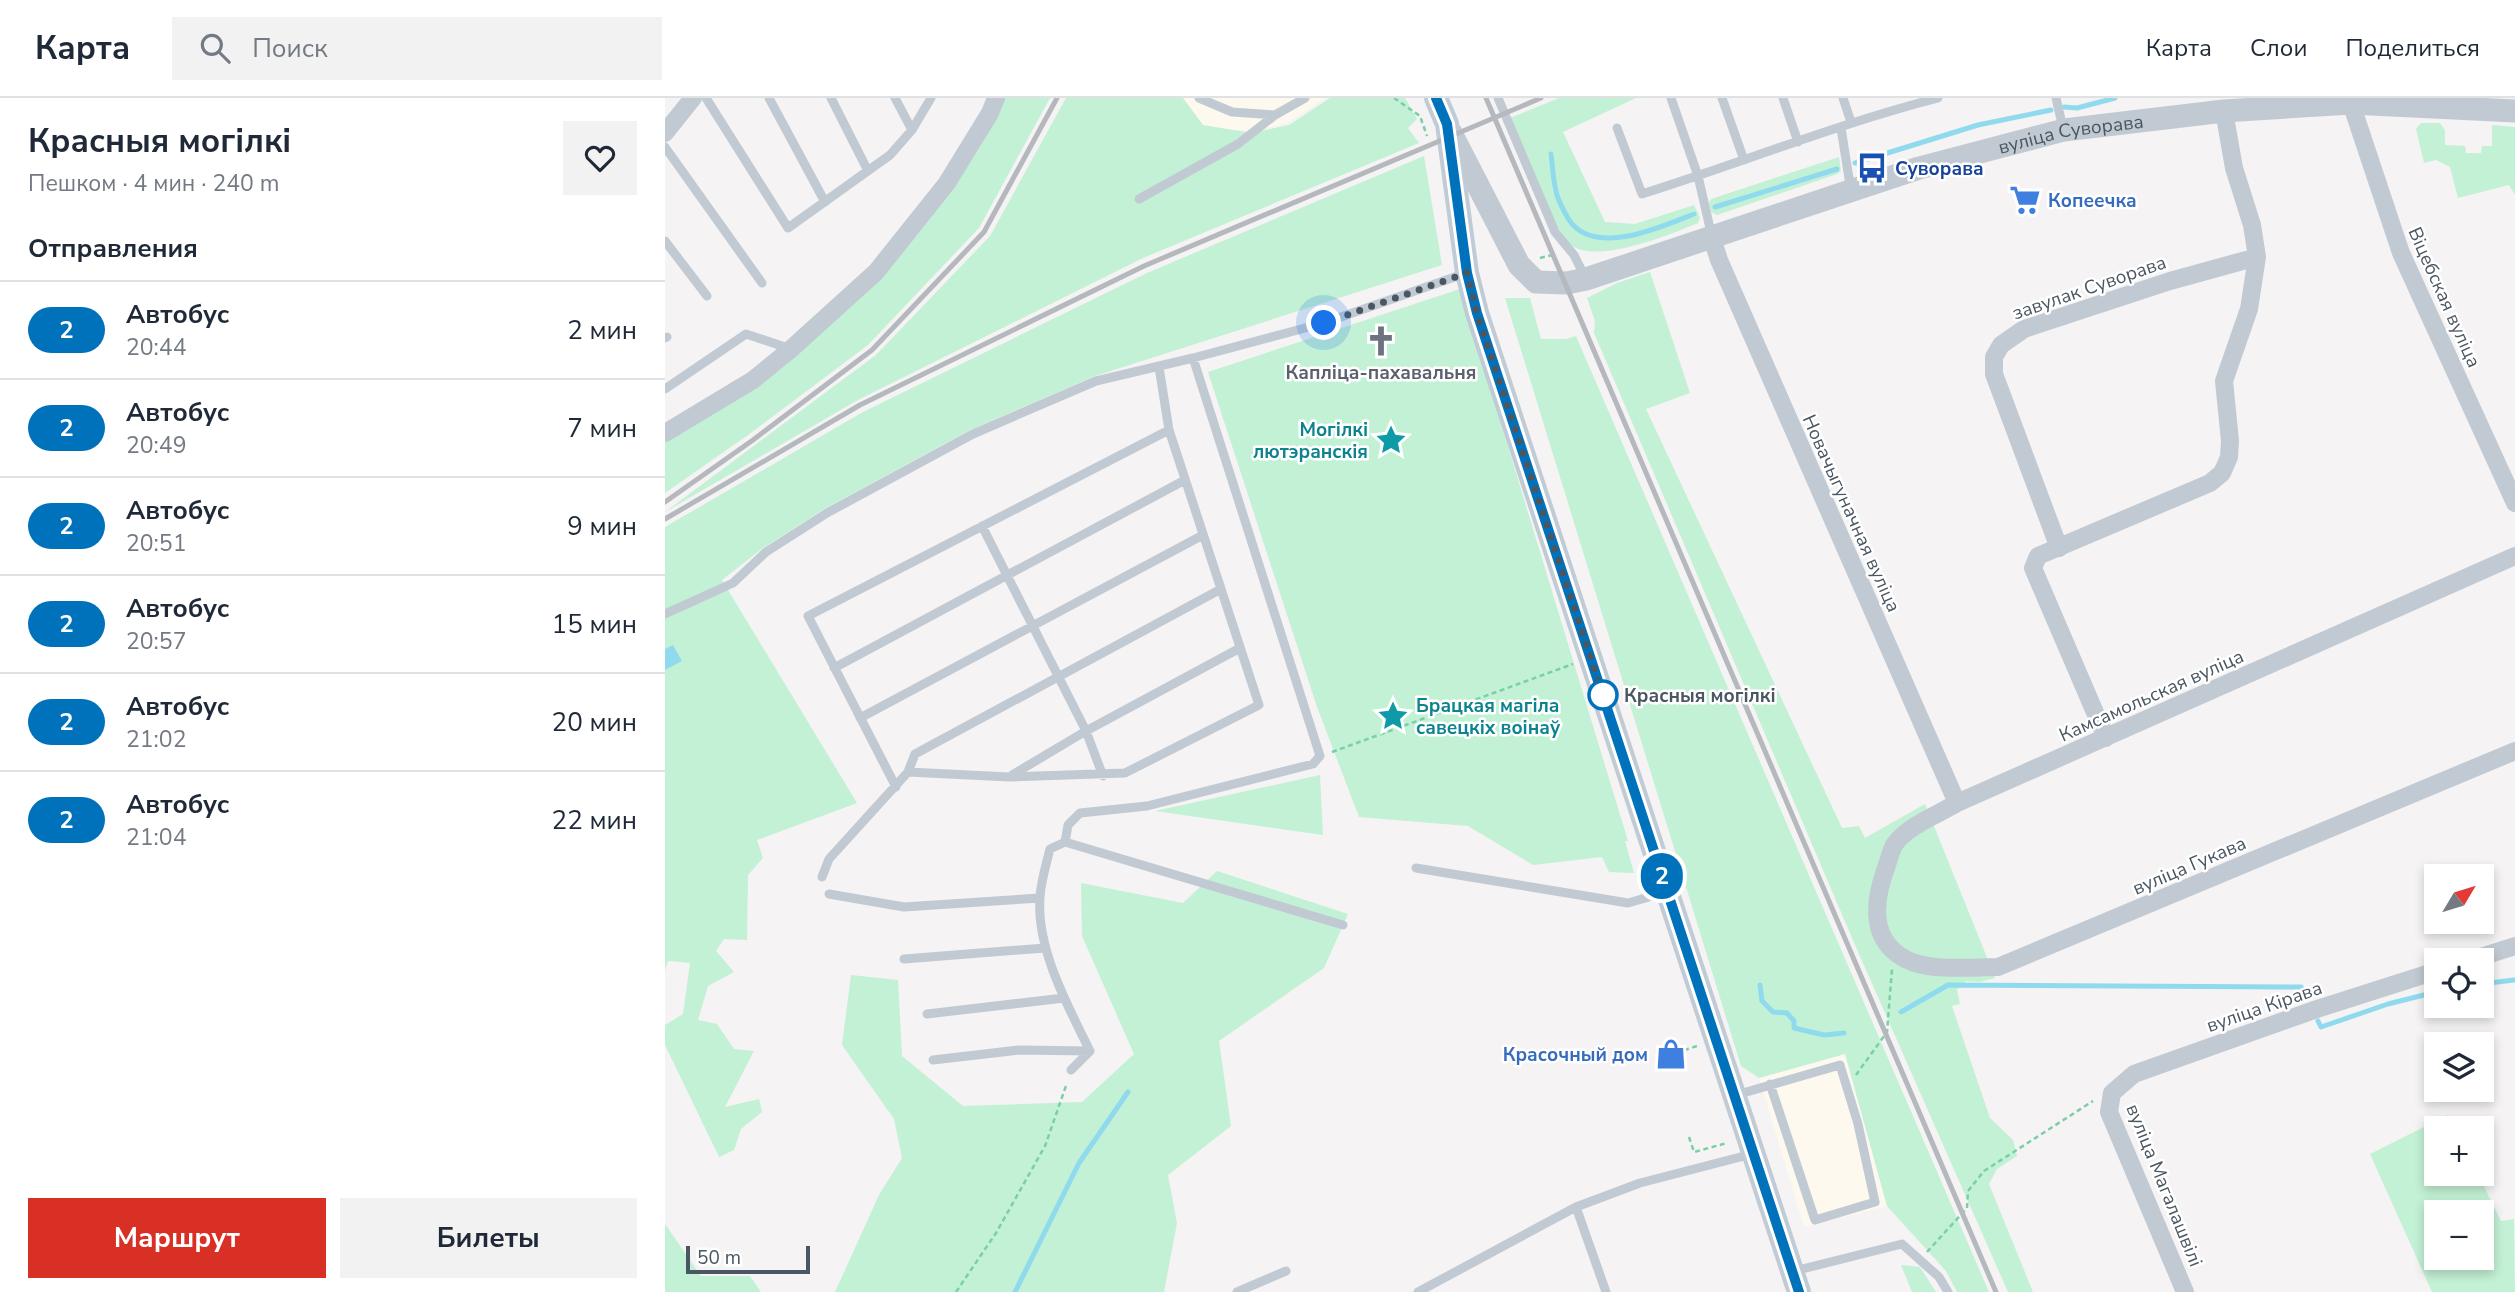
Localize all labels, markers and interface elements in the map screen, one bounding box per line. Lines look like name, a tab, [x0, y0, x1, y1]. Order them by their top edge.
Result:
search box	[172, 17, 662, 80]
text: Карта	[35, 26, 130, 71]
icon: search	[196, 29, 234, 67]
text: Поиск	[252, 31, 328, 66]
text: Карта	[2146, 32, 2212, 64]
text: Слои	[2250, 32, 2307, 64]
text: Поделиться	[2345, 32, 2480, 64]
street label: вуліца Суворава	[1995, 109, 2145, 161]
text: Красныя могілкі	[28, 119, 291, 164]
button: heart	[563, 121, 637, 195]
bus stop icon: Суворава	[1855, 151, 1889, 185]
place label: Суворава	[1895, 156, 1984, 182]
text: Пешком · 4 мин · 240 m	[28, 168, 279, 199]
supermarket icon: Копеечка	[2008, 183, 2042, 217]
place label: Копеечка	[2048, 188, 2137, 214]
street label: Віцебская вуліца	[2401, 223, 2487, 372]
text: Отправления	[28, 231, 198, 266]
street label: завулак Суворава	[2009, 249, 2170, 326]
text: Автобус	[126, 297, 229, 332]
your location	[1306, 305, 1341, 340]
text: 2 мин	[567, 313, 637, 348]
text: 2	[59, 314, 74, 346]
church icon: Капліца-пахавальня	[1364, 324, 1398, 358]
text: 20:44	[126, 332, 186, 363]
place label: Капліца-пахавальня	[1285, 360, 1477, 386]
text: Автобус	[126, 395, 229, 430]
street label: Новачыгуначная вуліца	[1796, 410, 1906, 616]
text: 7 мин	[567, 411, 637, 446]
text: 2	[59, 412, 74, 444]
place label: Могілкі лютэранскія	[1253, 417, 1368, 465]
place icon: Могілкі лютэранскія	[1374, 423, 1408, 457]
text: 20:49	[126, 430, 186, 461]
text: Автобус	[126, 493, 229, 528]
text: 9 мин	[567, 509, 637, 544]
text: 2	[59, 510, 74, 542]
text: 20:51	[126, 528, 186, 559]
text: Автобус	[126, 591, 229, 626]
text: 15 мин	[552, 607, 637, 642]
text: 2	[59, 608, 74, 640]
text: 20:57	[126, 626, 186, 657]
street label: Камсамольская вуліца	[2055, 643, 2248, 748]
marker: Красныя могілкі	[1588, 680, 1618, 710]
place label: Красныя могілкі	[1624, 683, 1776, 709]
text: Автобус	[126, 689, 229, 724]
place label: Брацкая магіла савецкіх воінаў	[1416, 693, 1561, 741]
place icon: Брацкая магіла савецкіх воінаў	[1376, 699, 1410, 733]
text: 20 мин	[552, 705, 637, 740]
text: 2	[59, 706, 74, 738]
text: 21:02	[126, 724, 186, 755]
text: Автобус	[126, 787, 229, 822]
text: 22 мин	[552, 803, 637, 838]
text: 2	[59, 804, 74, 836]
text: 21:04	[126, 822, 186, 853]
street label: вуліца Гукава	[2129, 830, 2250, 902]
line badge: 2	[1639, 853, 1685, 899]
text: 2	[1655, 860, 1669, 892]
north arrow	[2424, 864, 2494, 934]
map controls	[2424, 864, 2494, 1270]
button: locate	[2424, 948, 2494, 1018]
street label: вуліца Кірава	[2203, 975, 2326, 1039]
button: layers	[2424, 1032, 2494, 1102]
shop icon: Красочный дом	[1654, 1037, 1688, 1071]
place label: Красочный дом	[1503, 1042, 1648, 1068]
street label: вуліца Магалашвілі	[2120, 1100, 2209, 1271]
button: +	[2424, 1116, 2494, 1186]
button: Маршрут	[28, 1198, 326, 1278]
button: Билеты	[340, 1198, 637, 1278]
button: −	[2424, 1200, 2494, 1270]
scale bar	[686, 1243, 810, 1275]
text: 50 m	[697, 1245, 741, 1271]

